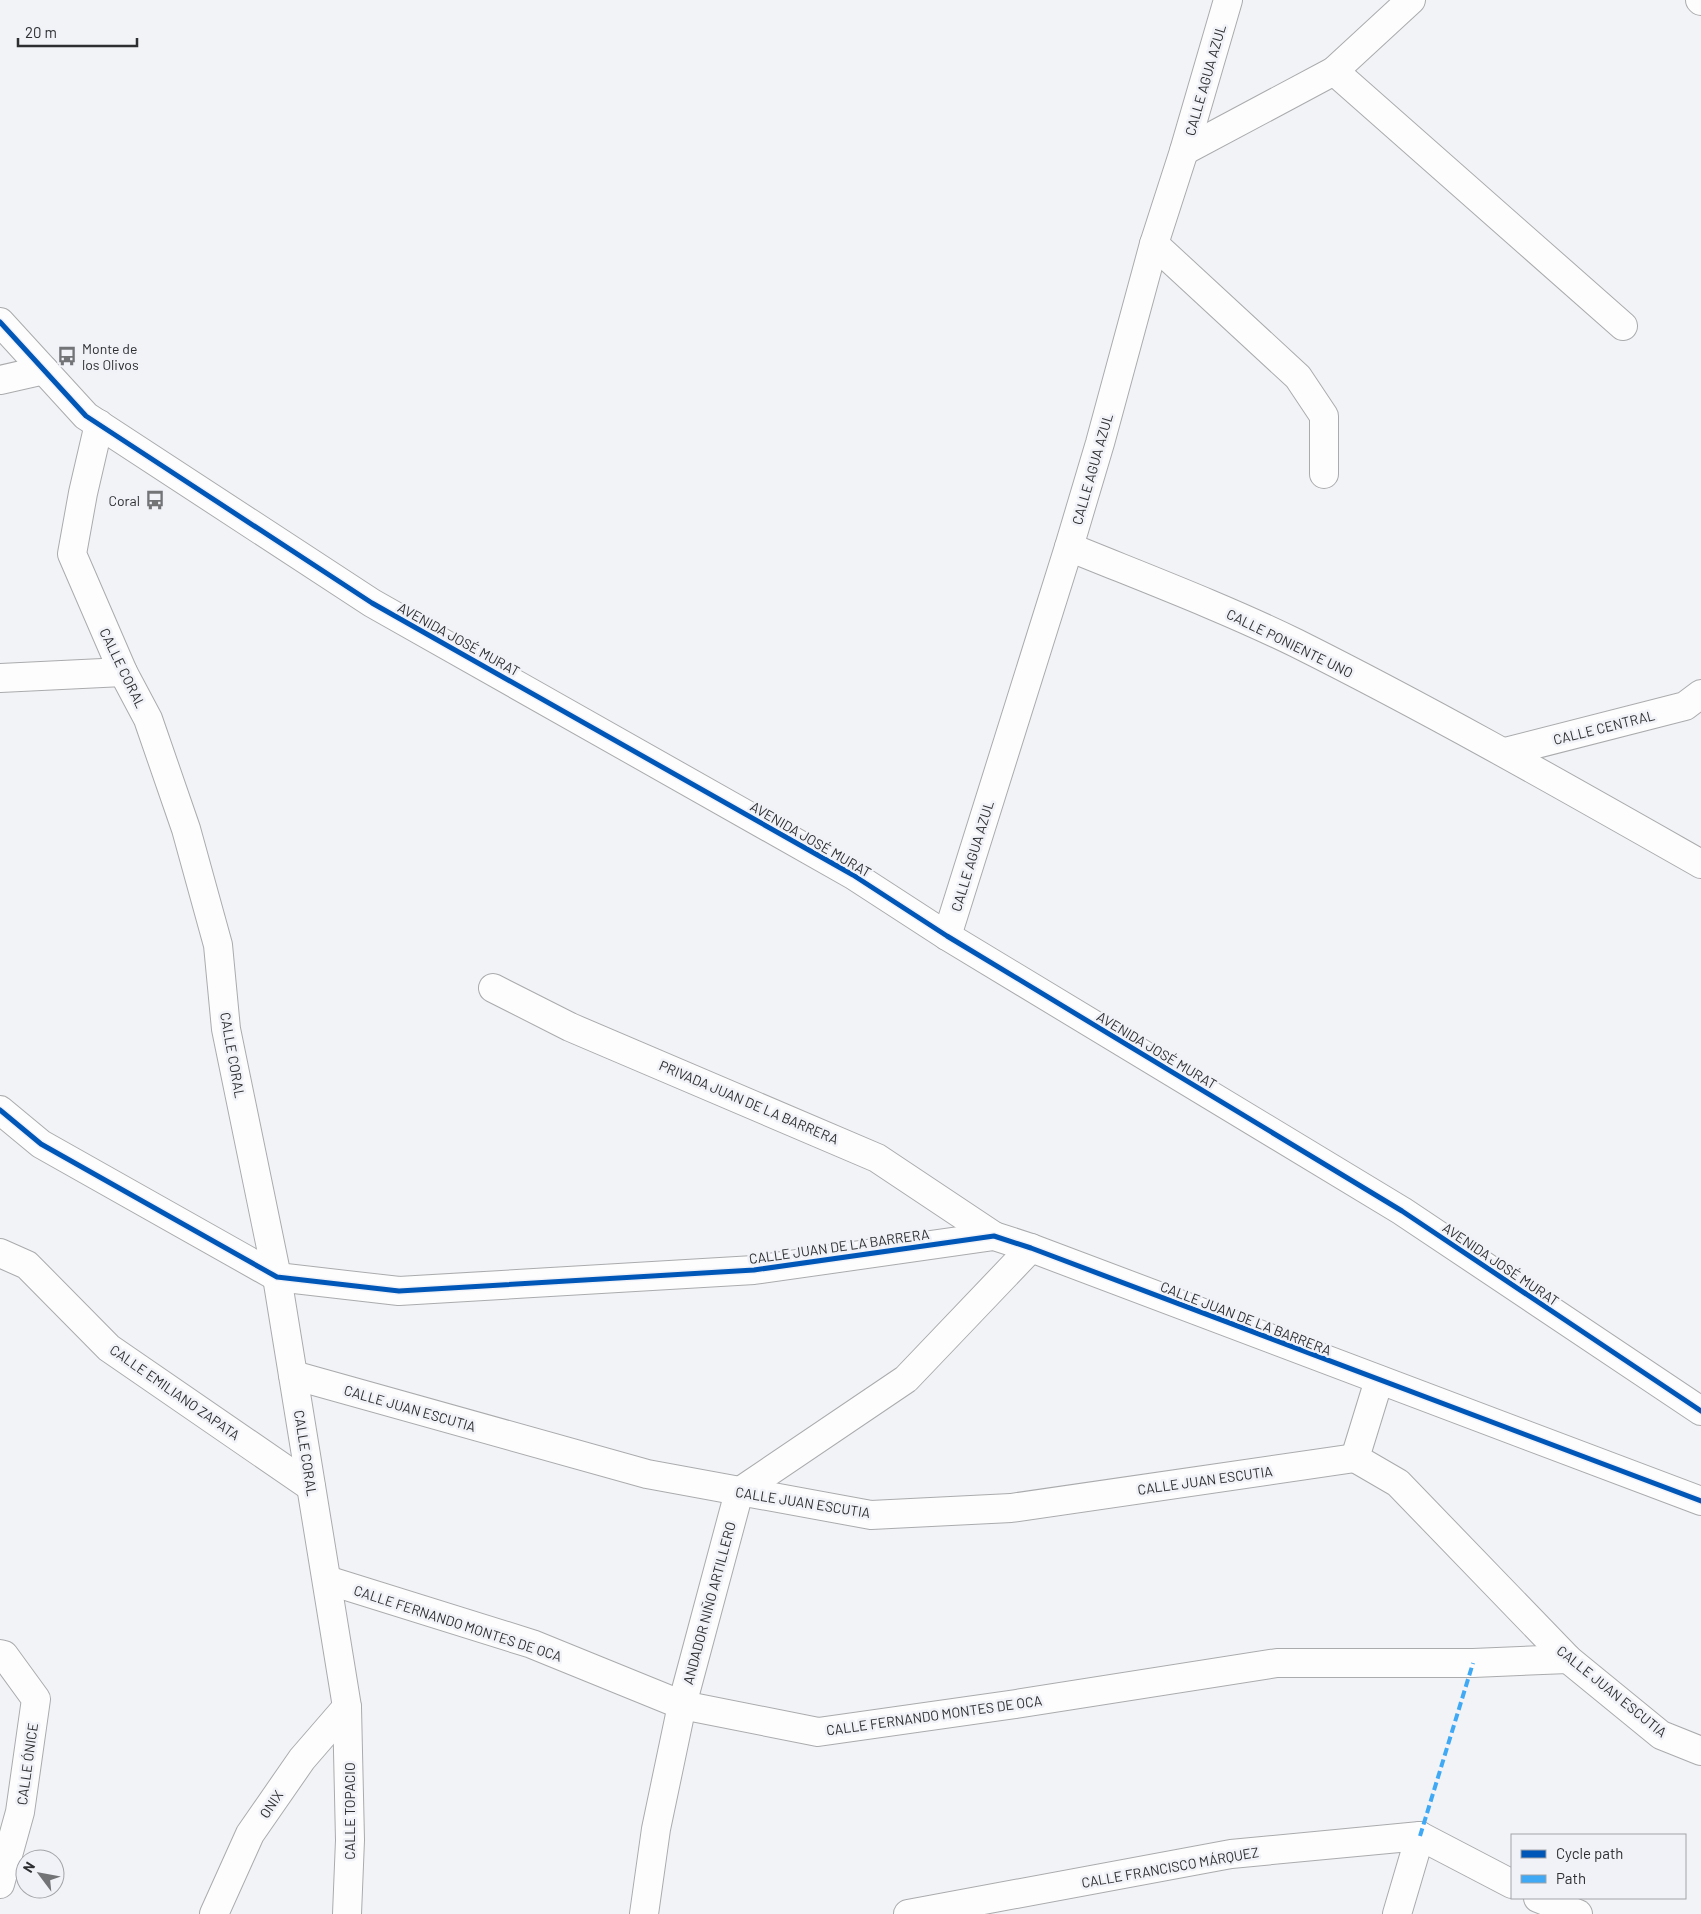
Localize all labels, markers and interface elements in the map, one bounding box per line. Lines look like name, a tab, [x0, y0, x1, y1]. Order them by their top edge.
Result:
scale bar	[18, 15, 136, 47]
street label: CALLE AGUA AZUL	[1181, 22, 1229, 138]
text: 20 m	[25, 23, 57, 41]
place label: Monte de los Olivos	[82, 340, 139, 373]
bus stop icon: Monte de los Olivos	[56, 345, 78, 367]
street label: CALLE AGUA AZUL	[1068, 411, 1116, 527]
bus stop icon: Coral	[144, 489, 166, 511]
place label: Coral	[108, 492, 140, 509]
street label: AVENIDA JOSÉ MURAT	[395, 598, 523, 680]
street label: CALLE PONIENTE UNO	[1224, 605, 1356, 681]
street label: CALLE CORAL	[96, 625, 150, 711]
street label: CALLE CENTRAL	[1551, 706, 1657, 748]
street label: AVENIDA JOSÉ MURAT	[748, 797, 875, 881]
street label: CALLE AGUA AZUL	[947, 799, 997, 913]
street label: AVENIDA JOSÉ MURAT	[1094, 1007, 1220, 1093]
street label: CALLE CORAL	[217, 1011, 249, 1099]
street label: PRIVADA JUAN DE LA BARRERA	[657, 1056, 842, 1148]
street label: AVENIDA JOSÉ MURAT	[1440, 1219, 1562, 1309]
street label: CALLE JUAN DE LA BARRERA	[748, 1225, 931, 1267]
street label: CALLE JUAN DE LA BARRERA	[1158, 1277, 1334, 1359]
street label: CALLE EMILIANO ZAPATA	[107, 1341, 244, 1444]
street label: CALLE JUAN ESCUTIA	[342, 1381, 478, 1435]
street label: CALLE CORAL	[291, 1409, 321, 1497]
street label: CALLE JUAN ESCUTIA	[1136, 1462, 1274, 1498]
street label: CALLE JUAN ESCUTIA	[734, 1483, 872, 1521]
street label: ANDADOR NIÑO ARTILLERO	[679, 1520, 739, 1686]
street label: CALLE FERNANDO MONTES DE OCA	[352, 1581, 565, 1665]
street label: CALLE JUAN ESCUTIA	[1554, 1642, 1671, 1741]
street label: CALLE FERNANDO MONTES DE OCA	[825, 1691, 1043, 1739]
street label: CALLE ÓNICE	[13, 1722, 41, 1806]
street label: CALLE TOPACIO	[341, 1762, 358, 1860]
street label: ONIX	[256, 1787, 286, 1821]
legend	[1511, 1834, 1686, 1899]
street label: CALLE FRANCISCO MÁRQUEZ	[1080, 1843, 1260, 1891]
text: Cycle path	[1556, 1844, 1623, 1862]
north arrow	[15, 1849, 65, 1899]
text: N	[19, 1858, 38, 1875]
text: Path	[1556, 1869, 1586, 1887]

